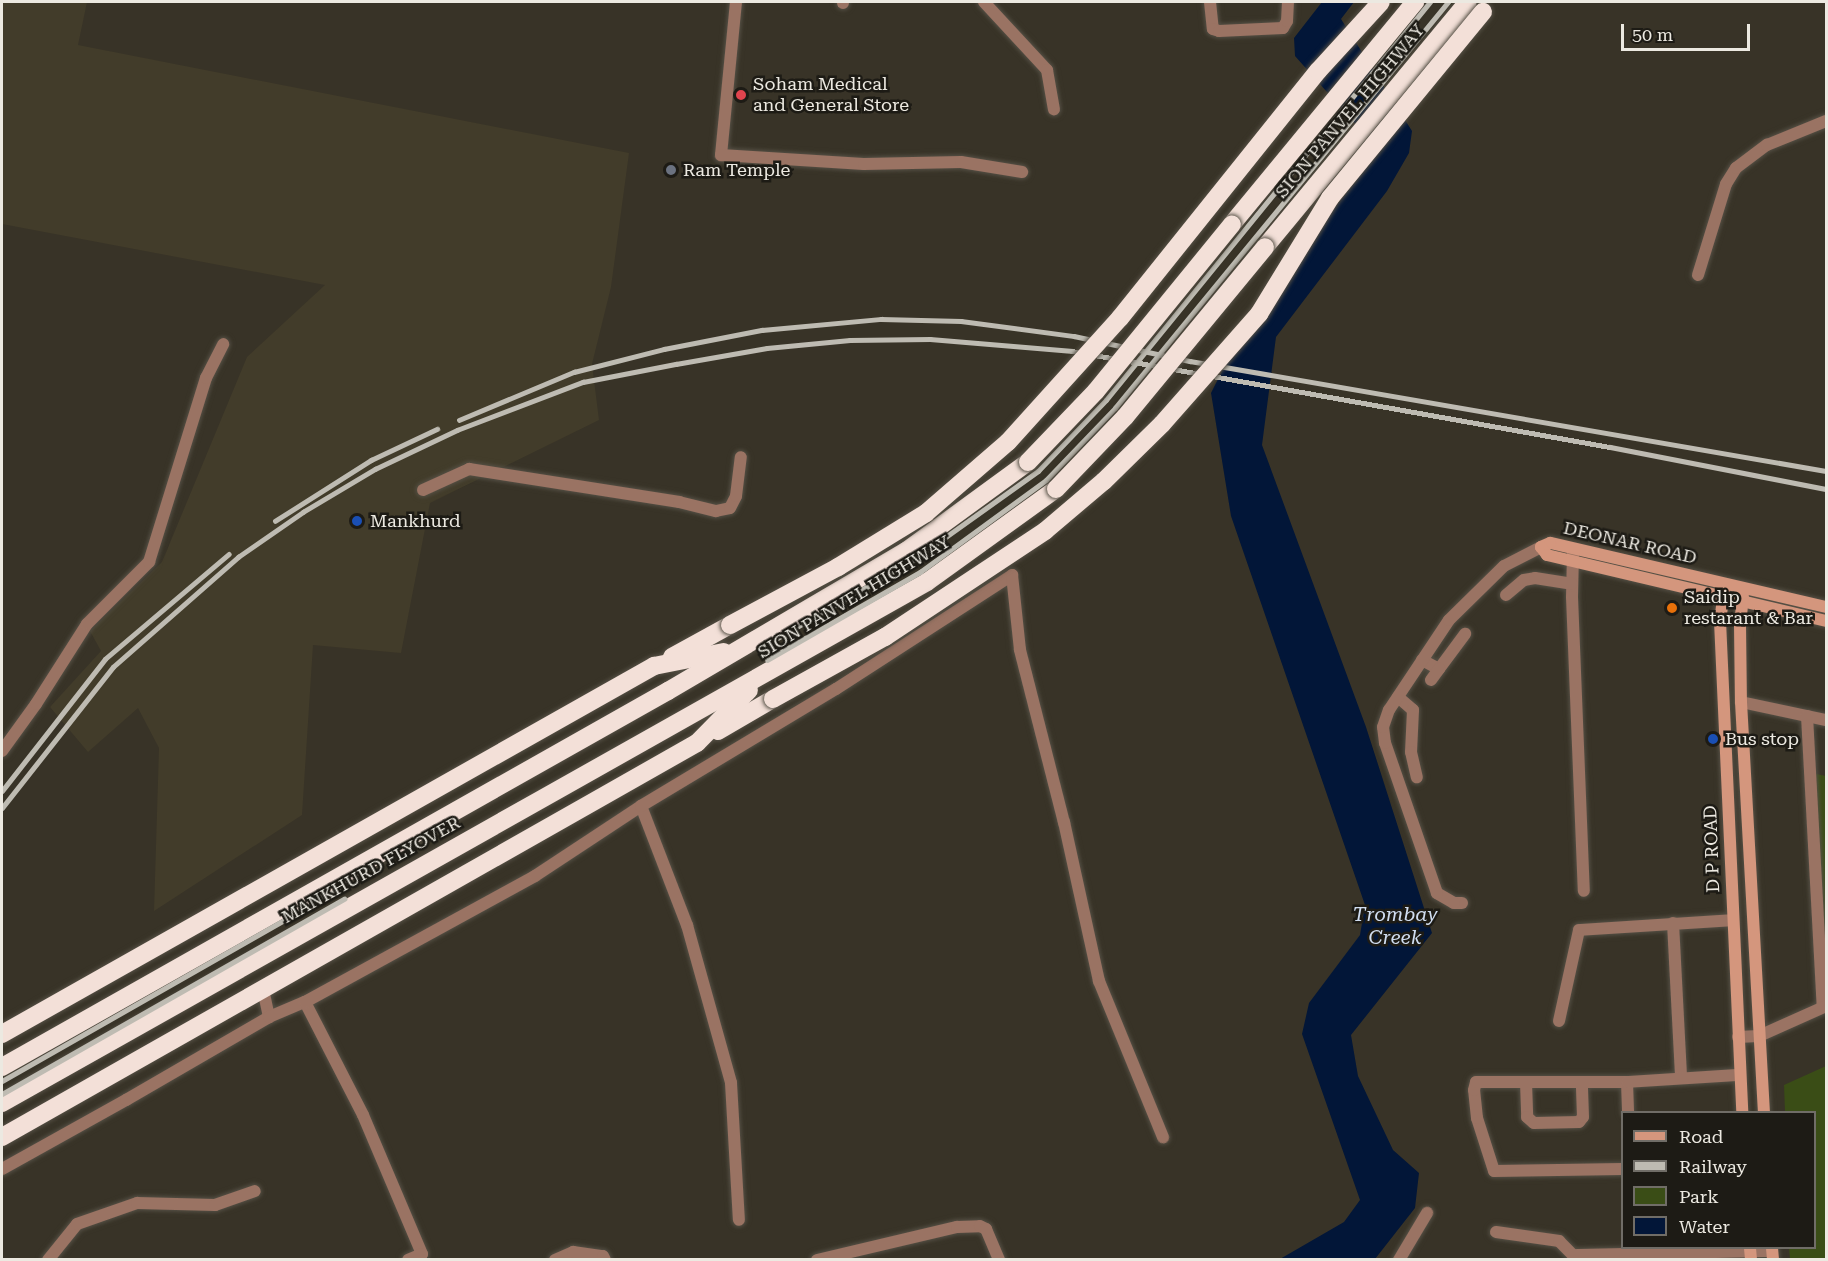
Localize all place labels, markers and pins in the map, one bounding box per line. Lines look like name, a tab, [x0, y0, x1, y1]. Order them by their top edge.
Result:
place label: Soham Medical and General Store	[753, 74, 909, 116]
marker: Soham Medical and General Store	[734, 88, 748, 102]
place label: Ram Temple	[683, 159, 790, 181]
marker: Ram Temple	[664, 163, 678, 177]
place label: Mankhurd	[370, 510, 460, 532]
marker: Mankhurd	[348, 512, 366, 530]
place label: Saidip restarant & Bar	[1684, 587, 1813, 630]
marker: Saidip restarant & Bar	[1665, 601, 1679, 615]
place label: Bus stop	[1725, 728, 1799, 750]
marker: Bus stop	[1706, 732, 1720, 746]

